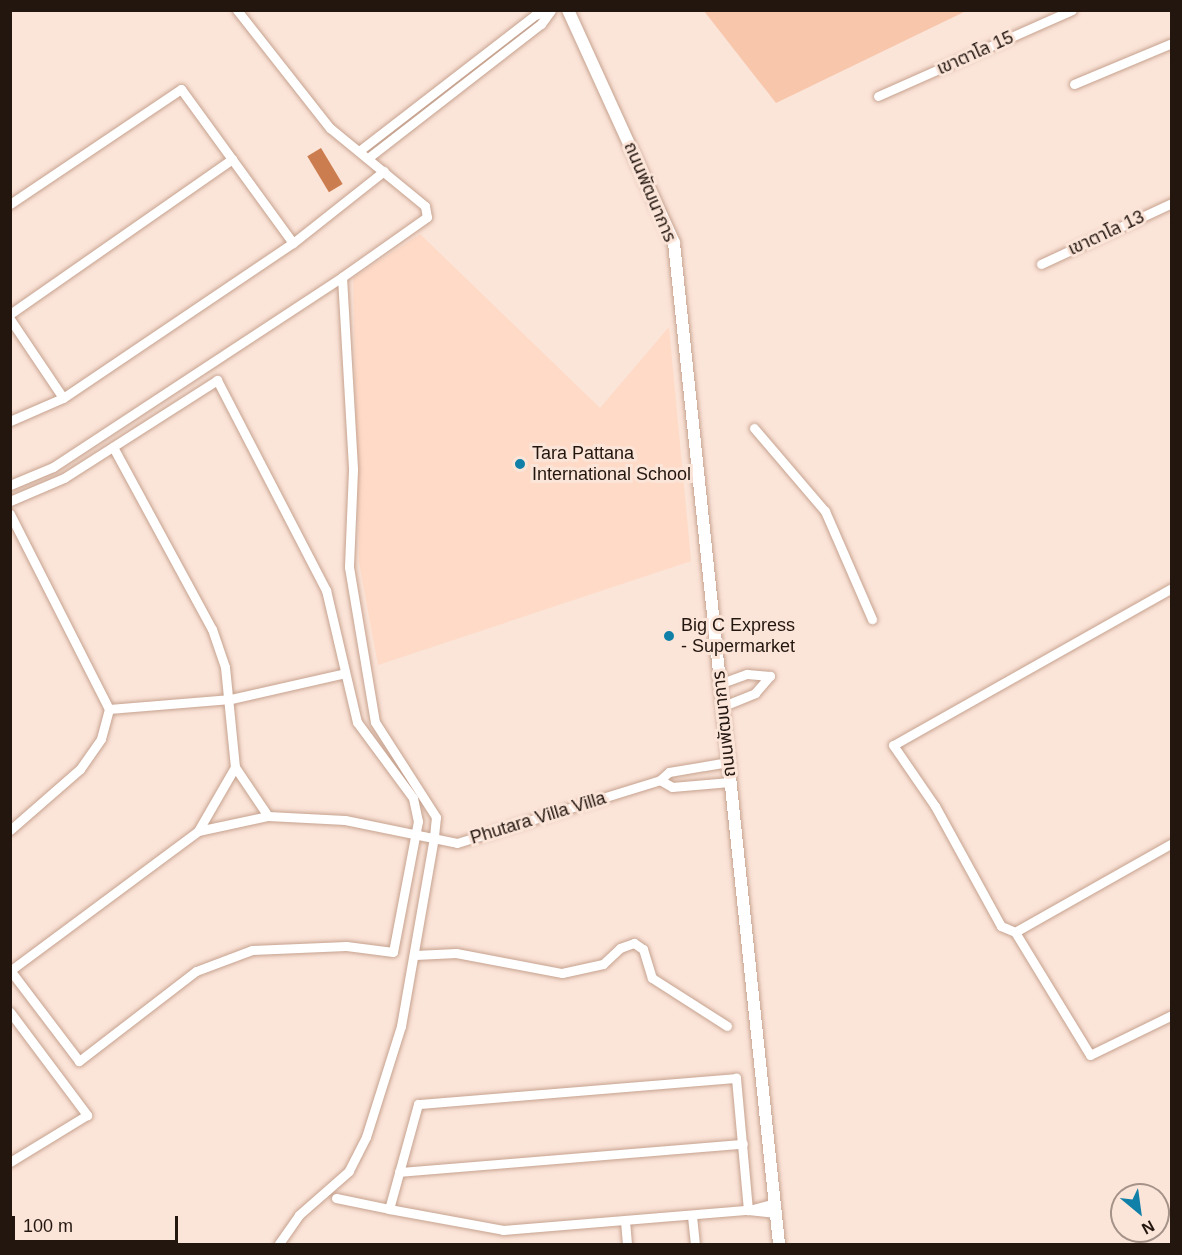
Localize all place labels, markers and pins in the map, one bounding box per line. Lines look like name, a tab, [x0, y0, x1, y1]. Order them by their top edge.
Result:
place label: Tara Pattana International School	[532, 443, 691, 486]
marker: Tara Pattana International School	[513, 457, 527, 471]
place label: Big C Express - Supermarket	[681, 615, 795, 658]
marker: Big C Express - Supermarket	[662, 629, 676, 643]

